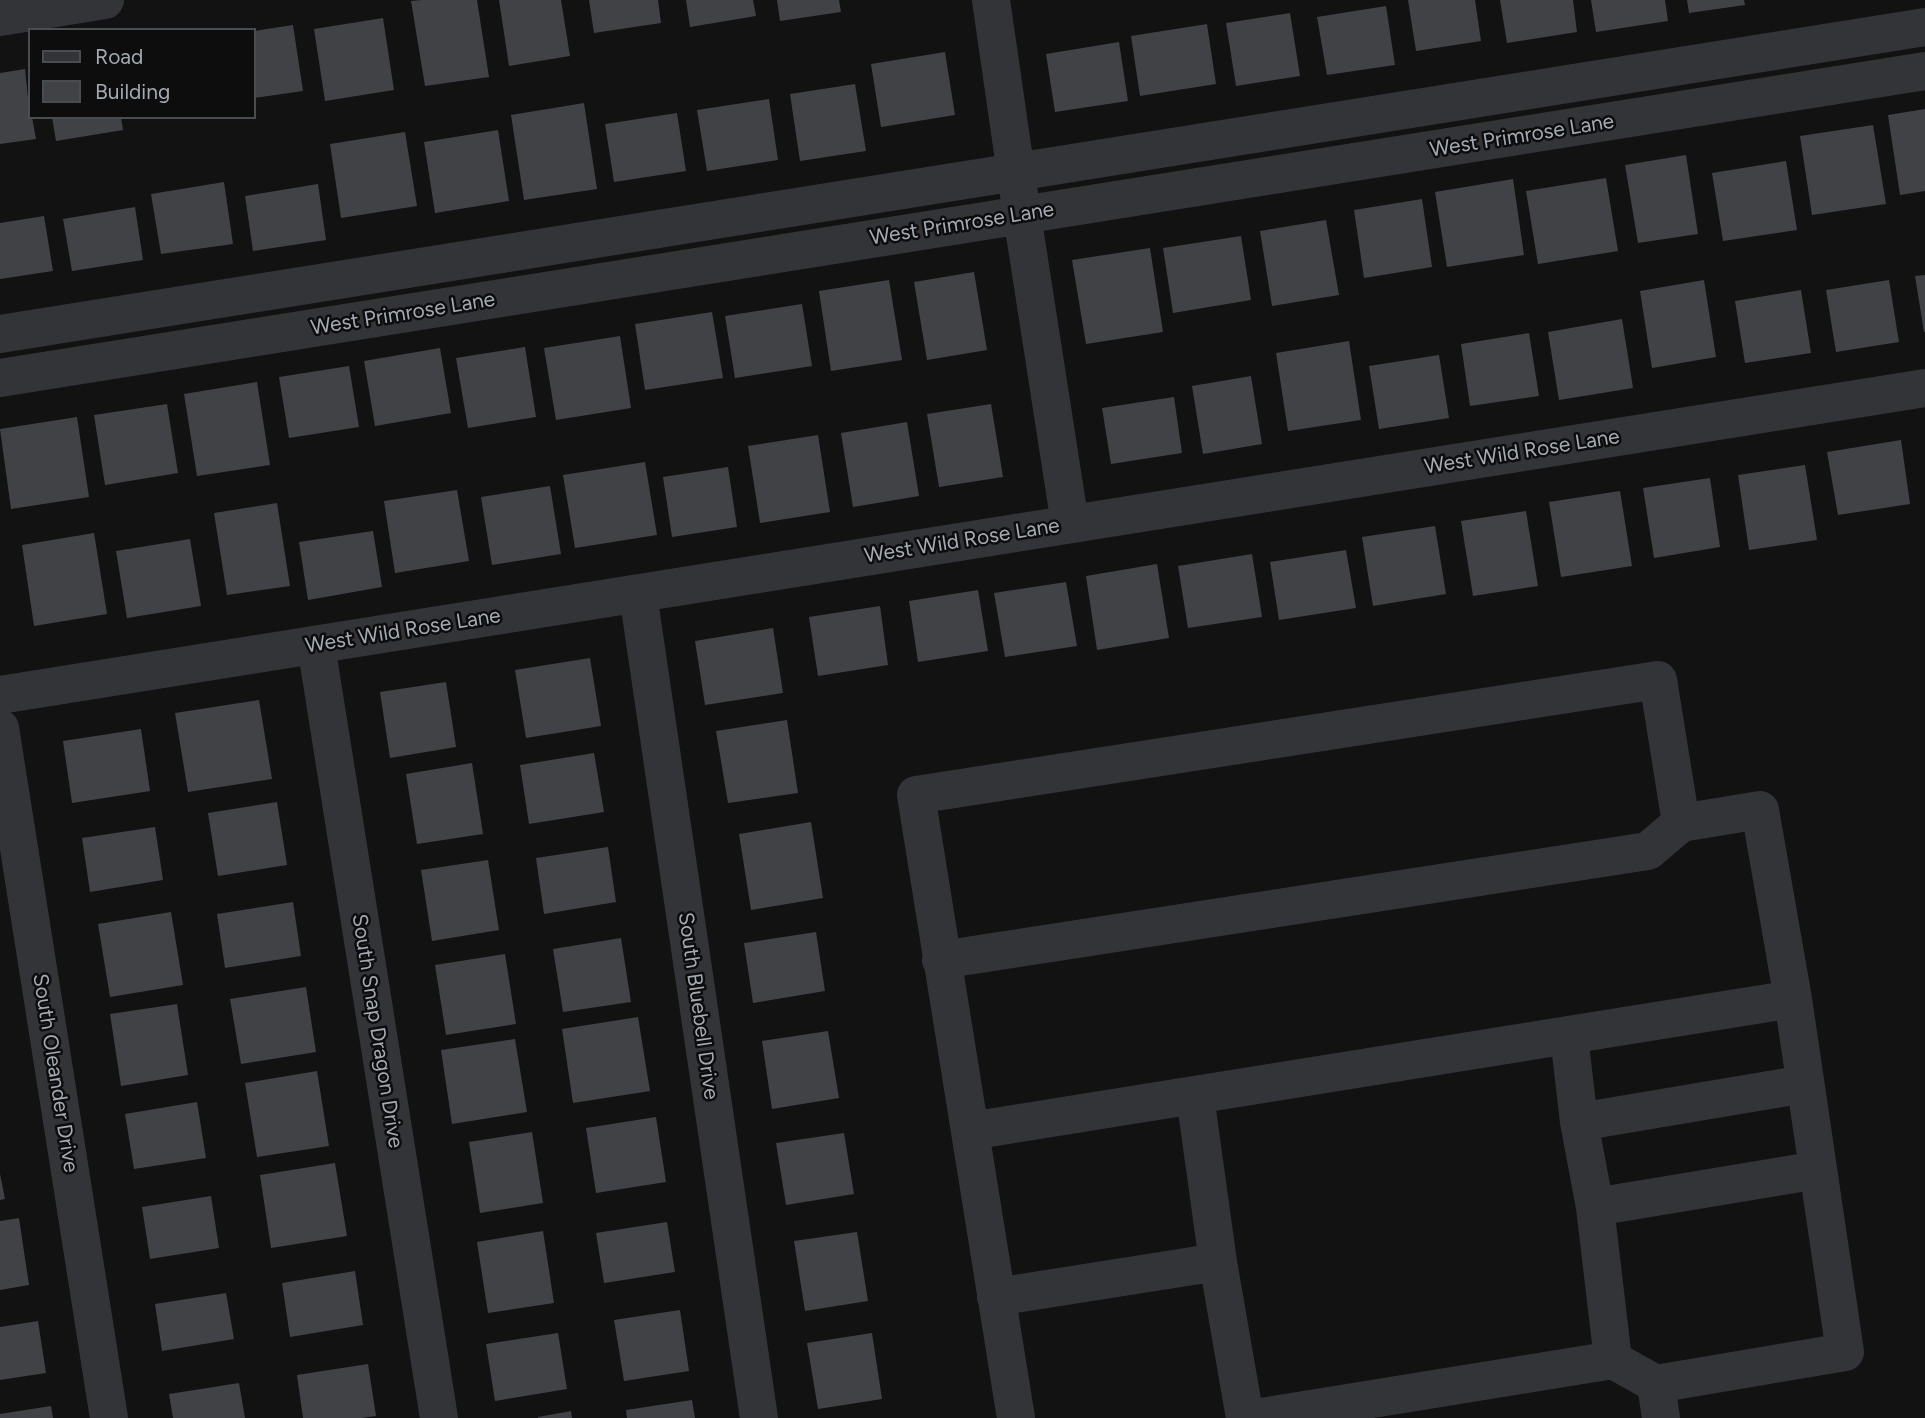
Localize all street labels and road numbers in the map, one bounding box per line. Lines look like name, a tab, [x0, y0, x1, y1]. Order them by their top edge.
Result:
street label: West Primrose Lane	[1428, 109, 1616, 163]
street label: West Primrose Lane	[868, 197, 1056, 251]
street label: West Primrose Lane	[309, 287, 497, 341]
street label: West Wild Rose Lane	[1423, 424, 1621, 480]
street label: West Wild Rose Lane	[863, 513, 1061, 569]
street label: West Wild Rose Lane	[304, 603, 502, 659]
street label: South Bluebell Drive	[672, 911, 724, 1101]
street label: South Snap Dragon Drive	[346, 912, 408, 1150]
street label: South Oleander Drive	[27, 972, 83, 1174]

